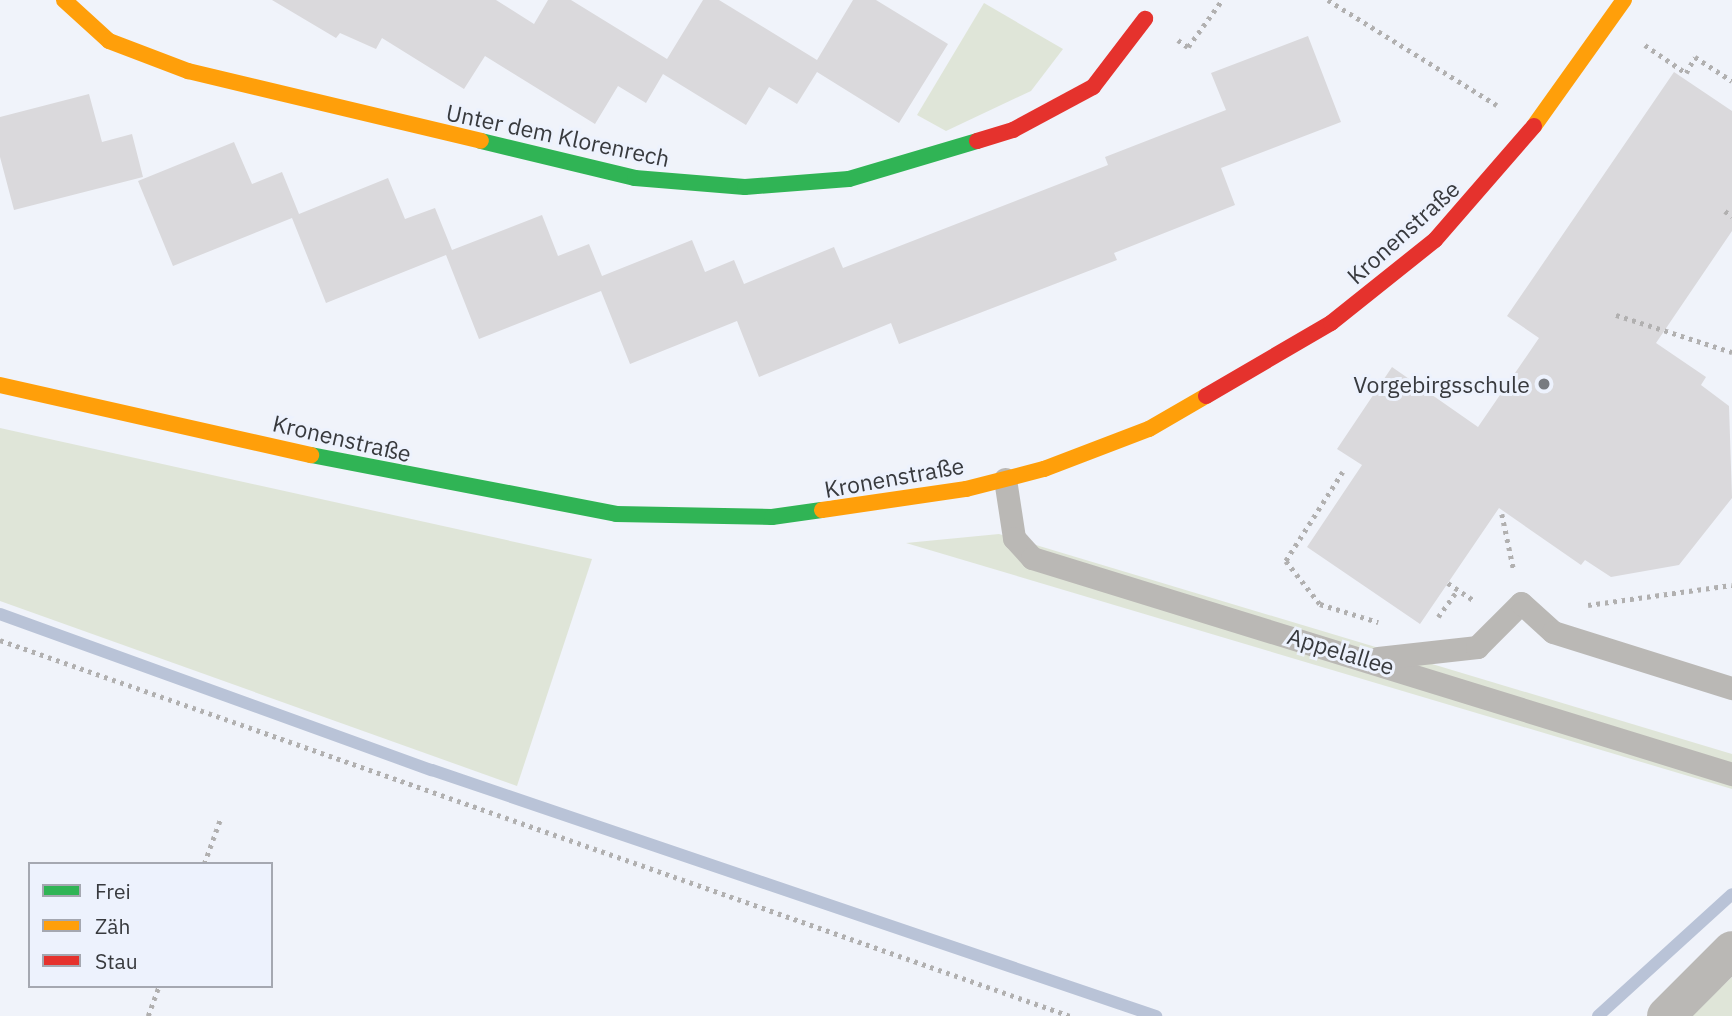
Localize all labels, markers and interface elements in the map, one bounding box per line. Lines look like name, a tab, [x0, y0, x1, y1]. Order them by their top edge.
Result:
street label: Unter dem Klorenrech	[444, 98, 672, 172]
street label: Kronenstraße	[1341, 174, 1465, 290]
place label: Vorgebirgsschule	[1353, 370, 1530, 398]
marker: Vorgebirgsschule	[1536, 376, 1552, 392]
street label: Kronenstraße	[270, 409, 414, 467]
street label: Kronenstraße	[822, 451, 966, 503]
street label: Appelallee	[1284, 622, 1398, 680]
legend	[28, 862, 273, 988]
text: Frei	[95, 877, 131, 905]
text: Zäh	[95, 912, 130, 940]
text: Stau	[95, 947, 138, 975]

